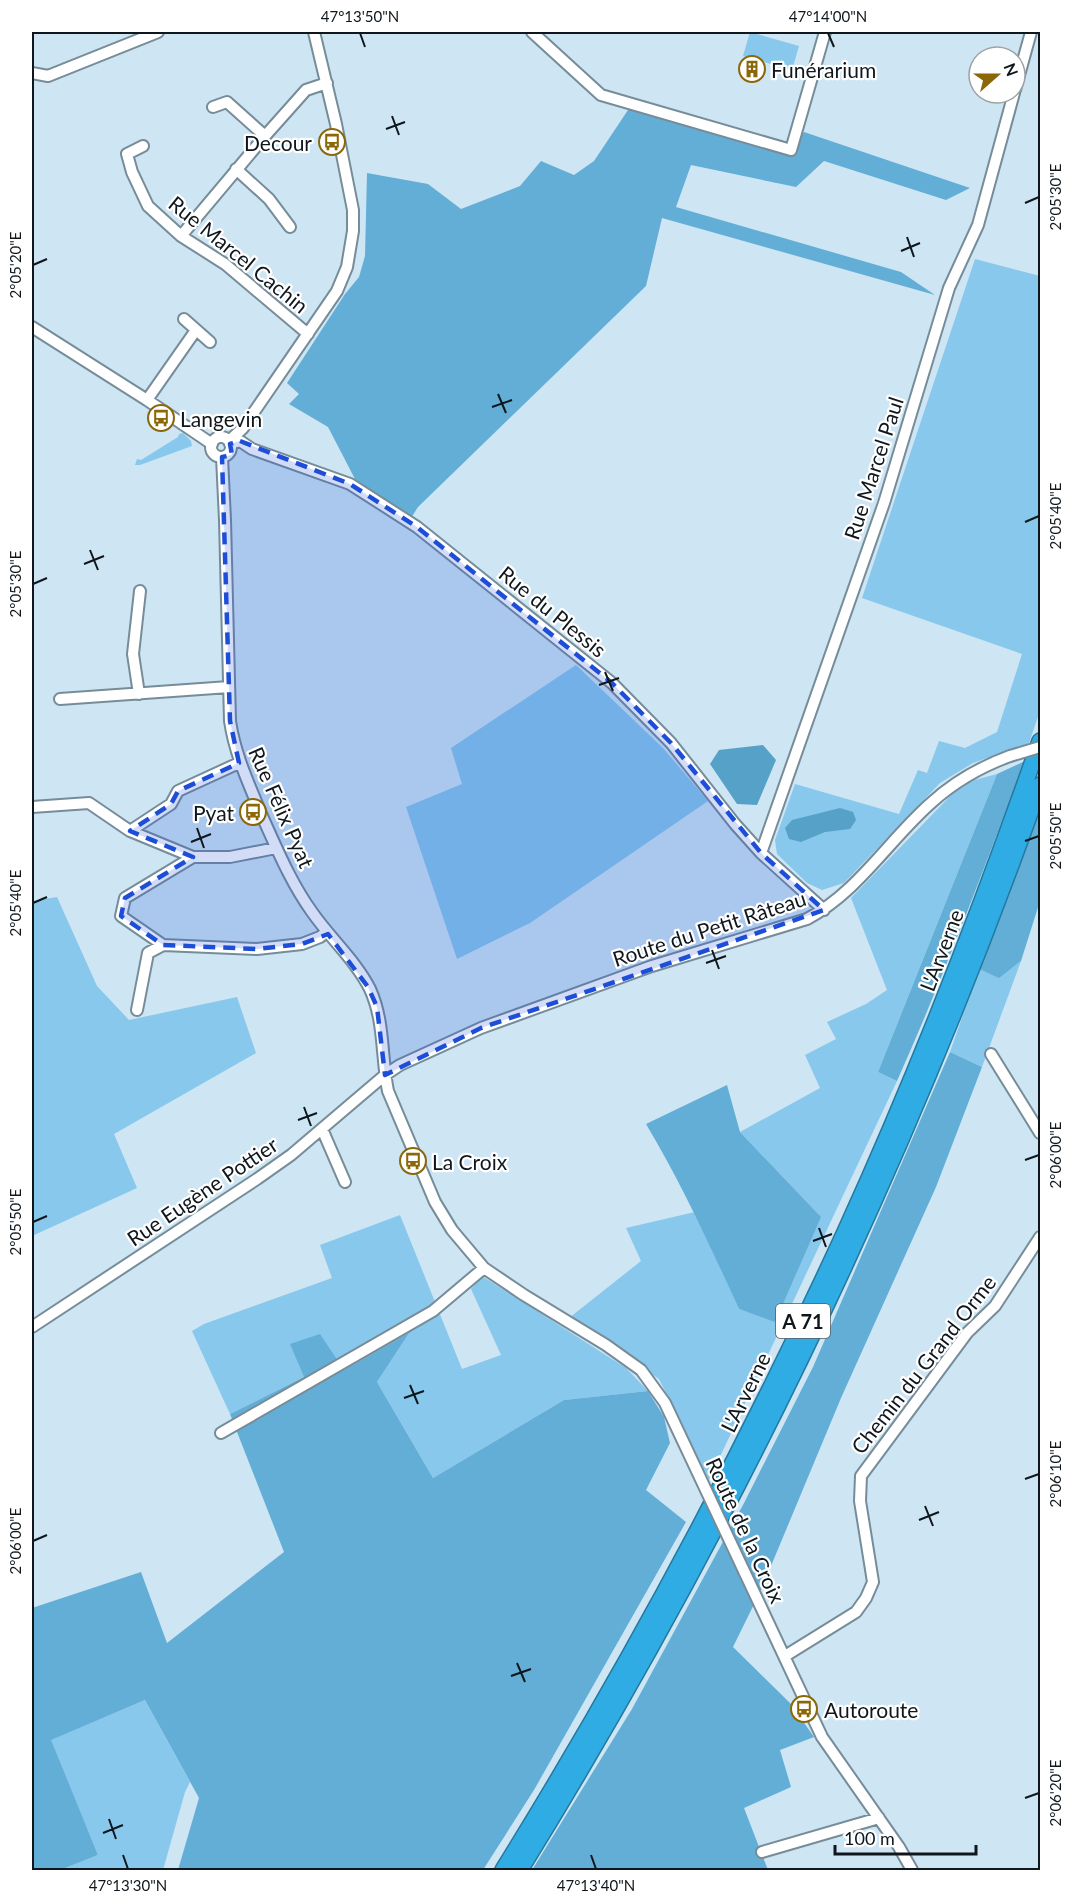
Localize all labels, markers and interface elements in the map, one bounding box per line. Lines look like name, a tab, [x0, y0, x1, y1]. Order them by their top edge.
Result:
text: 47°13'50"N	[321, 7, 399, 25]
text: 47°14'00"N	[789, 7, 867, 25]
north arrow	[967, 45, 1027, 105]
building icon: Funérarium	[737, 54, 767, 84]
place label: Funérarium	[771, 57, 876, 82]
text: N	[1000, 60, 1023, 79]
bus stop icon: Decour	[317, 127, 347, 157]
place label: Decour	[244, 130, 312, 155]
text: 2°05'30"E	[1046, 164, 1064, 231]
street label: Rue Marcel Cachin	[164, 190, 314, 318]
text: 2°05'20"E	[6, 232, 24, 299]
street label: Rue Marcel Paul	[838, 394, 908, 542]
bus stop icon: Langevin	[146, 403, 176, 433]
place label: Langevin	[180, 406, 262, 431]
text: 2°05'40"E	[1046, 483, 1064, 550]
text: 2°05'30"E	[6, 551, 24, 618]
street label: Rue du Plessis	[494, 560, 612, 662]
street label: Rue Félix Pyat	[244, 743, 320, 872]
bus stop icon: Pyat	[238, 797, 268, 827]
place label: Pyat	[193, 800, 234, 825]
text: 2°05'50"E	[1046, 803, 1064, 870]
text: 2°05'40"E	[6, 870, 24, 937]
street label: Route du Petit Râteau	[609, 885, 809, 971]
street label: L'Arverne	[914, 906, 968, 994]
text: 2°06'00"E	[1046, 1122, 1064, 1189]
street label: Rue Eugène Pottier	[122, 1131, 282, 1251]
bus stop icon: La Croix	[398, 1146, 428, 1176]
place label: La Croix	[432, 1149, 508, 1174]
text: 2°05'50"E	[6, 1189, 24, 1256]
street label: Chemin du Grand Orme	[846, 1270, 1000, 1458]
road number: A 71	[776, 1304, 830, 1338]
street label: L'Arverne	[715, 1348, 775, 1436]
text: 2°06'10"E	[1046, 1441, 1064, 1508]
street label: Route de la Croix	[701, 1453, 791, 1607]
text: 2°06'00"E	[6, 1508, 24, 1575]
bus stop icon: Autoroute	[789, 1694, 819, 1724]
place label: Autoroute	[824, 1697, 918, 1722]
text: 2°06'20"E	[1046, 1760, 1064, 1827]
scale bar	[835, 1818, 976, 1856]
text: 100 m	[844, 1827, 895, 1849]
text: 47°13'30"N	[89, 1876, 167, 1894]
text: 47°13'40"N	[557, 1876, 635, 1894]

